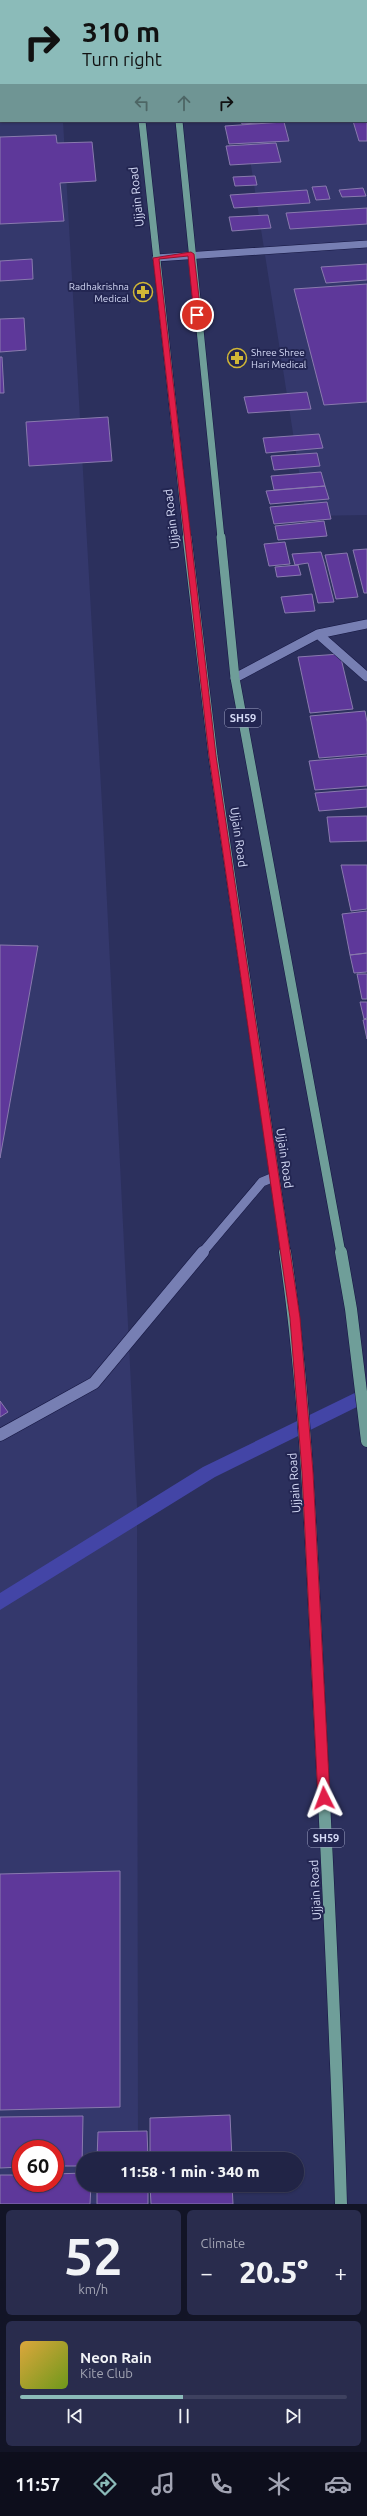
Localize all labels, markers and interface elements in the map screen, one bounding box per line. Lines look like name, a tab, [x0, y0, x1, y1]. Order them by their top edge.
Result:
icon: right	[16, 16, 68, 68]
text: 310 m	[82, 16, 160, 47]
text: Turn right	[82, 49, 162, 69]
icon: left	[131, 92, 153, 114]
icon: ahead	[173, 92, 195, 114]
icon: right	[215, 92, 237, 114]
street label: Ujjain Road	[126, 166, 146, 228]
place label: Radhakrishna Medical	[69, 281, 129, 304]
pharmacy icon: Radhakrishna Medical	[132, 281, 154, 303]
pin	[180, 298, 214, 332]
icon: arrive	[186, 304, 208, 326]
pharmacy icon: Shree Shree Hari Medical	[226, 347, 248, 369]
place label: Shree Shree Hari Medical	[251, 347, 307, 370]
street label: Ujjain Road	[161, 488, 181, 550]
road number: SH59	[225, 709, 261, 727]
street label: Ujjain Road	[228, 806, 250, 868]
street label: Ujjain Road	[274, 1127, 296, 1189]
street label: Ujjain Road	[285, 1452, 303, 1514]
position arrow	[303, 1777, 345, 1819]
road number: SH59	[308, 1829, 344, 1847]
street label: Ujjain Road	[307, 1859, 323, 1921]
speed limit sign: 60	[12, 2140, 64, 2192]
text: 11:58 · 1 min · 340 m	[120, 2163, 260, 2180]
text: 52	[64, 2227, 123, 2285]
text: Climate	[201, 2236, 245, 2250]
text: 20.5°	[239, 2255, 308, 2289]
text: −	[201, 2260, 213, 2285]
text: +	[335, 2260, 347, 2285]
text: km/h	[78, 2282, 108, 2296]
text: Neon Rain	[80, 2349, 152, 2366]
text: Kite Club	[80, 2366, 133, 2380]
icon: previous	[64, 2405, 86, 2427]
icon: pause	[173, 2405, 195, 2427]
icon: next	[282, 2405, 304, 2427]
icon: directions	[91, 2470, 119, 2498]
icon: music	[149, 2470, 177, 2498]
icon: phone	[207, 2470, 235, 2498]
icon: climate	[265, 2470, 293, 2498]
icon: car	[324, 2470, 352, 2498]
text: 11:57	[15, 2474, 60, 2494]

